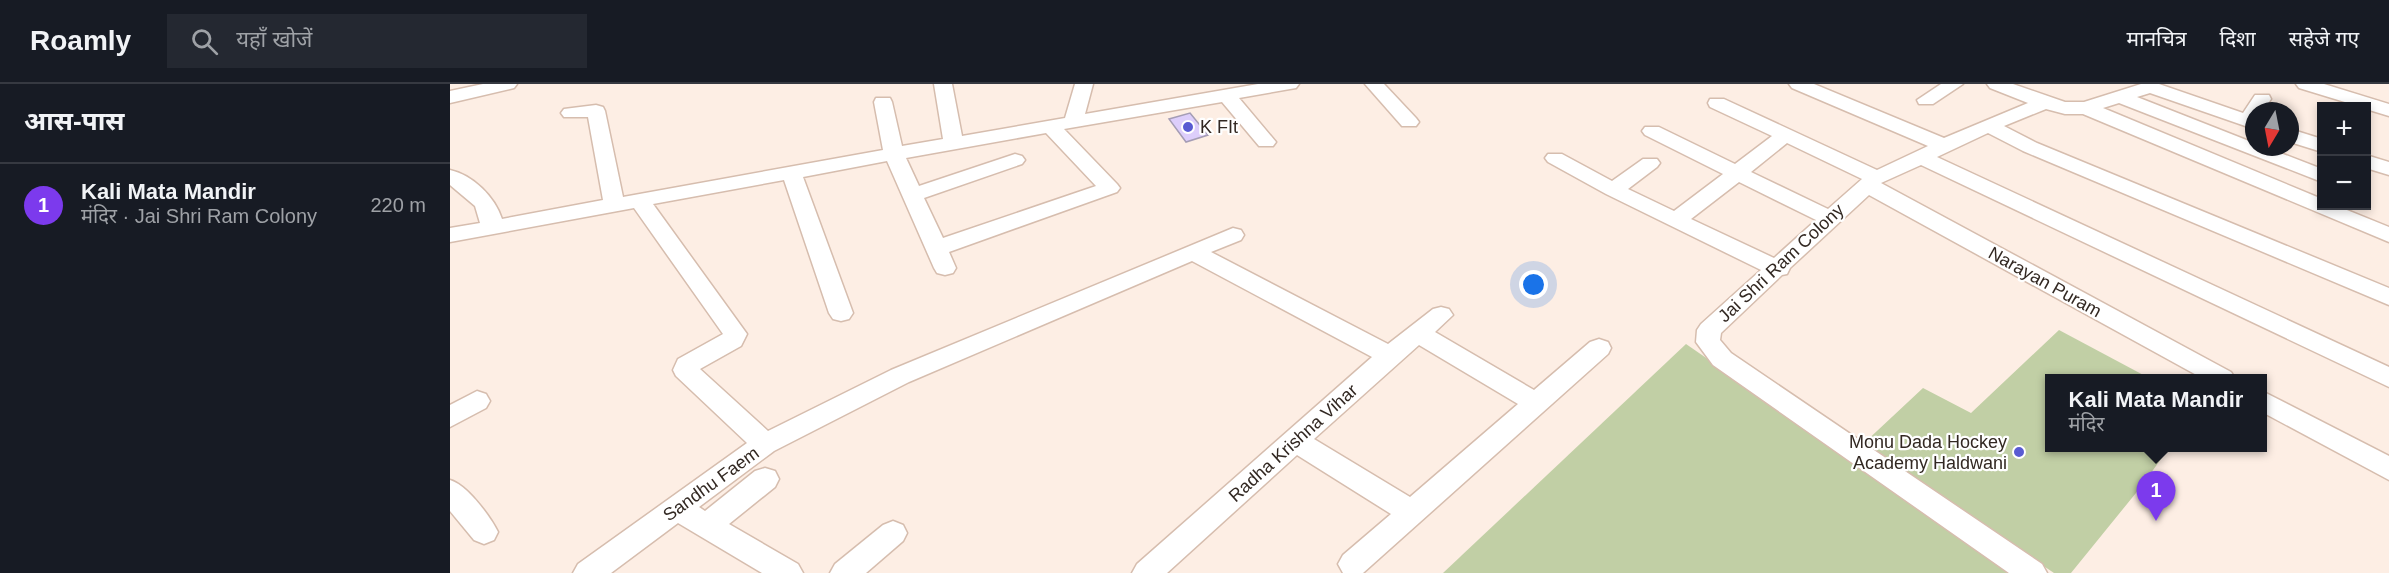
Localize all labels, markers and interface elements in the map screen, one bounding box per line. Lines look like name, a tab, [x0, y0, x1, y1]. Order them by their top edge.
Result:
search box	[167, 14, 587, 68]
text: Roamly	[30, 25, 131, 56]
icon: search	[188, 25, 221, 58]
text: यहाँ खोजें	[236, 27, 312, 52]
text: मानचित्र	[2126, 27, 2186, 50]
text: दिशा	[2219, 27, 2256, 50]
text: सहेजे गए	[2289, 27, 2359, 50]
north arrow	[2245, 102, 2299, 156]
map controls	[2317, 102, 2371, 210]
button: +	[2317, 102, 2371, 156]
text: आस-पास	[24, 106, 124, 136]
place label: K FIt	[1200, 117, 1238, 137]
marker: K FIt	[1181, 120, 1195, 134]
button: −	[2317, 156, 2371, 210]
text: Kali Mata Mandir	[81, 179, 256, 204]
text: 1	[38, 194, 49, 216]
text: 220 m	[370, 194, 426, 216]
street label: Jai Shri Ram Colony	[1714, 200, 1848, 326]
text: मंदिर · Jai Shri Ram Colony	[81, 205, 317, 227]
street label: Narayan Puram	[1985, 243, 2105, 321]
your location	[1519, 270, 1548, 299]
popup	[2045, 374, 2267, 452]
street label: Radha Krishna Vihar	[1225, 380, 1361, 506]
text: Kali Mata Mandir	[2069, 387, 2243, 412]
text: मंदिर	[2069, 413, 2105, 435]
place label: Monu Dada Hockey Academy Haldwani	[1849, 432, 2007, 473]
street label: Sandhu Faem	[659, 443, 763, 525]
marker: Monu Dada Hockey Academy Haldwani	[2012, 445, 2026, 459]
pin: 1	[2136, 472, 2176, 521]

